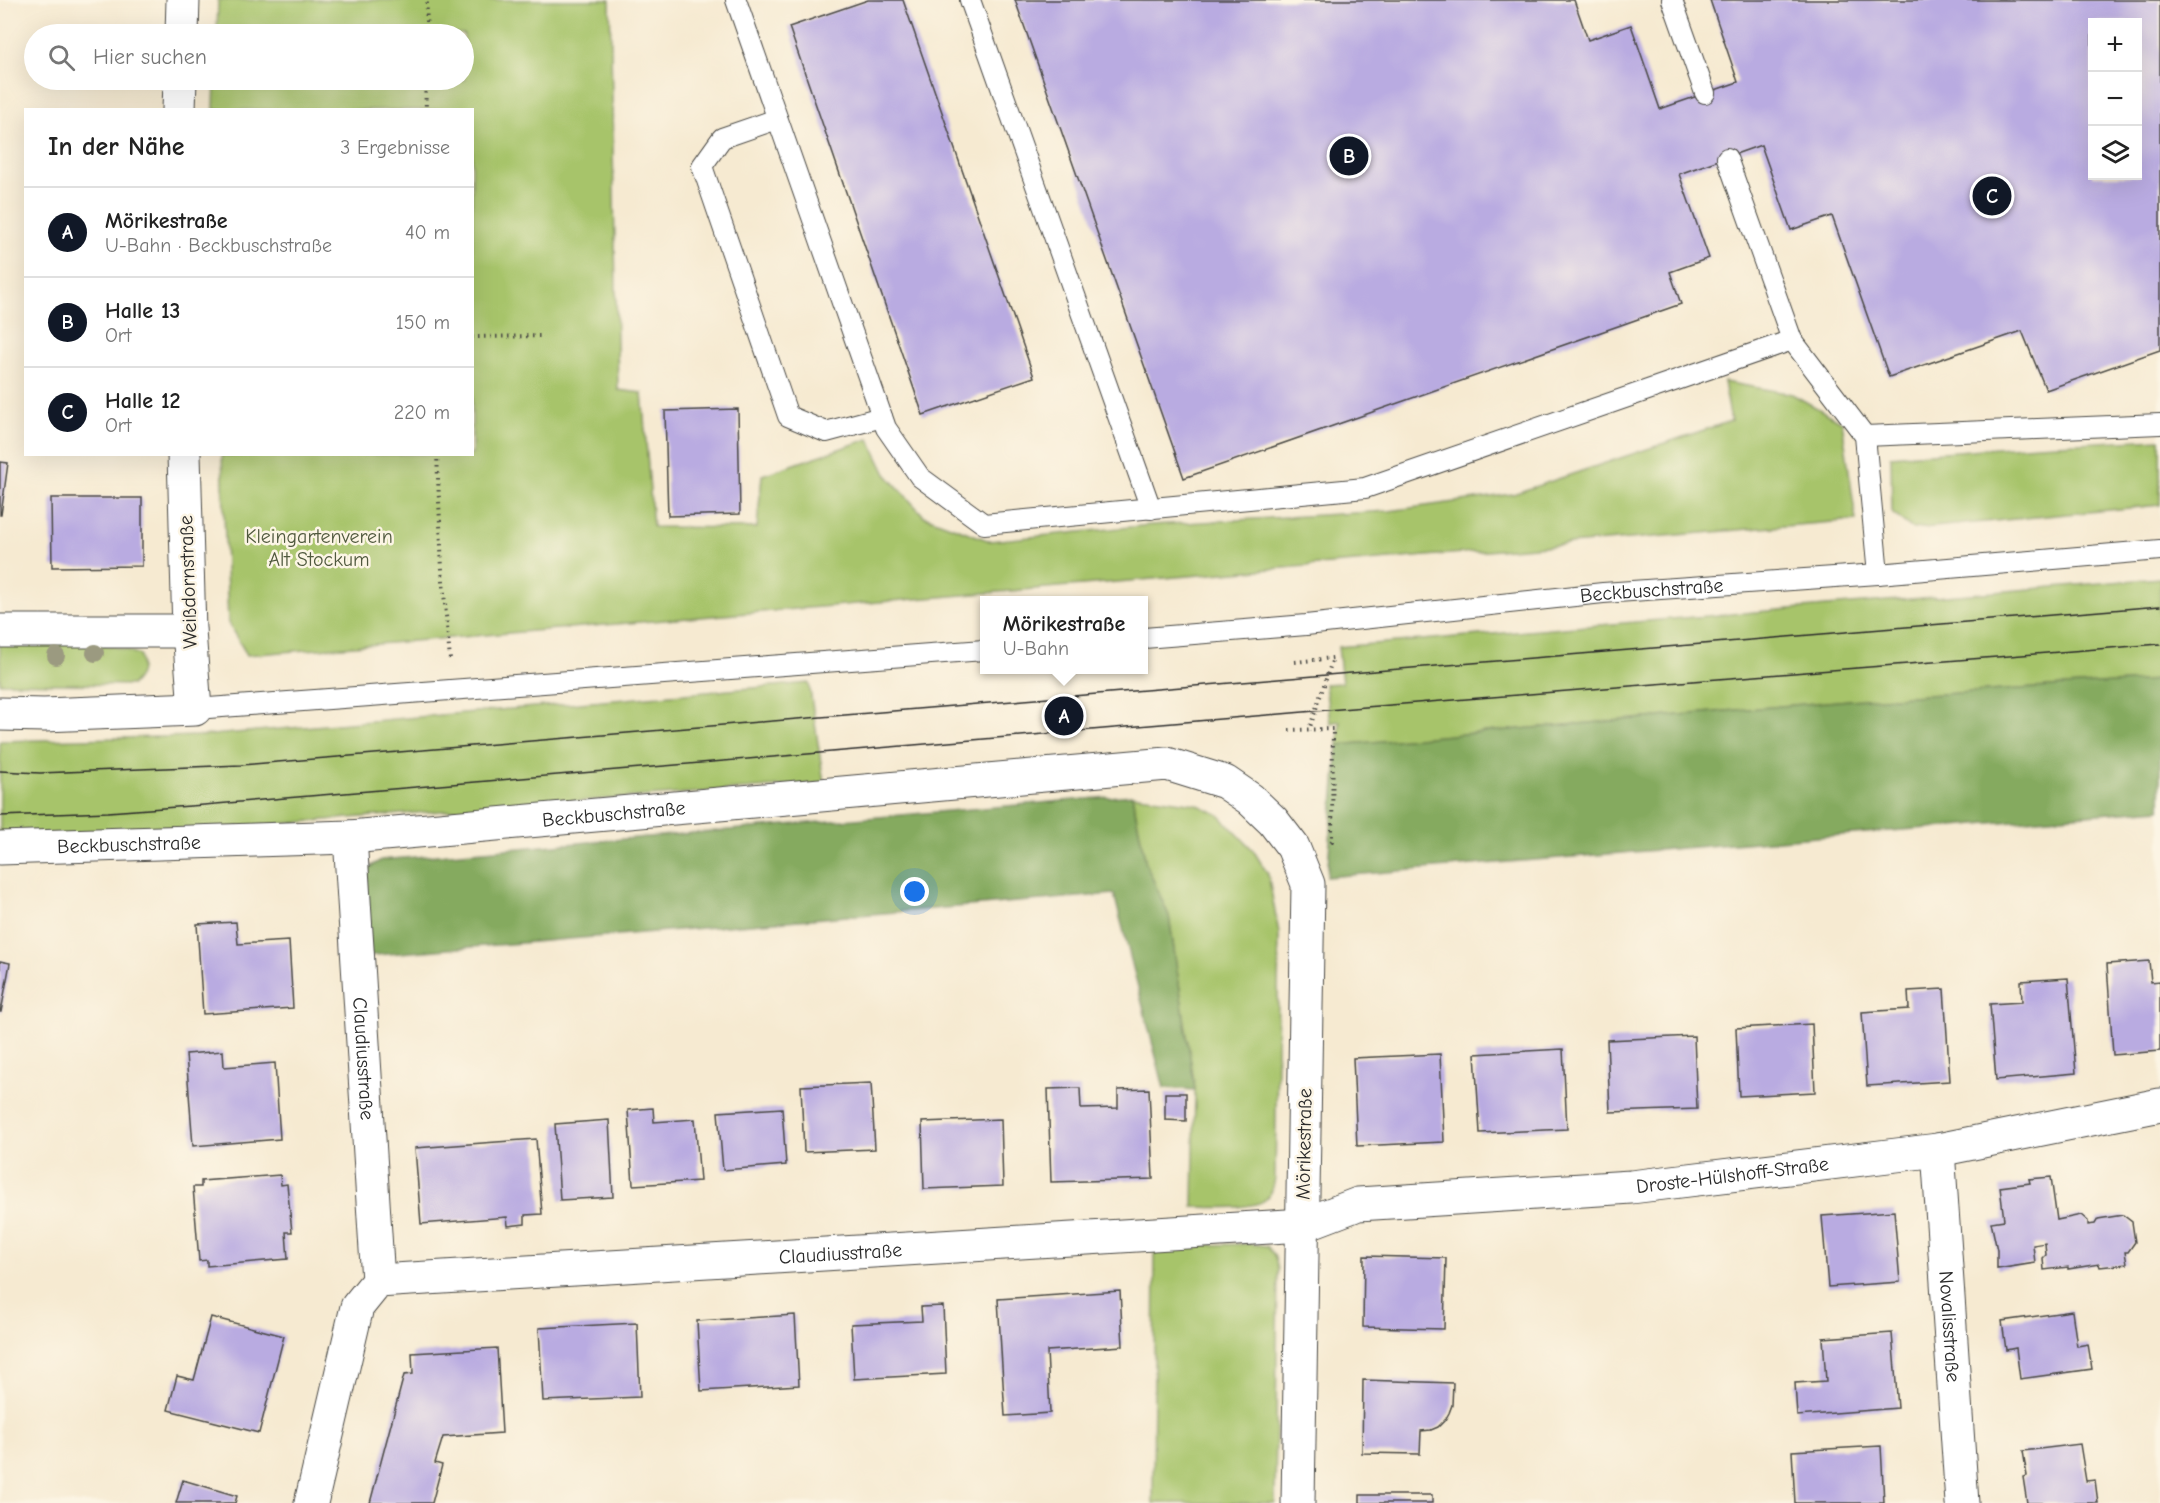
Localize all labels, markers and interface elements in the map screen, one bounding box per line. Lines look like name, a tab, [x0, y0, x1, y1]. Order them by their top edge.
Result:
map controls	[2088, 18, 2142, 180]
button: +	[2088, 18, 2142, 72]
search box	[24, 24, 474, 90]
icon: search	[45, 41, 78, 74]
text: Hier suchen	[93, 44, 207, 70]
button: −	[2088, 72, 2142, 126]
button: layers	[2088, 126, 2142, 180]
text: In der Nähe	[48, 132, 185, 162]
pin: B	[1330, 134, 1368, 178]
text: 3 Ergebnisse	[340, 136, 450, 159]
pin: C	[1972, 174, 2012, 218]
text: Mörikestraße	[105, 208, 228, 234]
text: A	[62, 221, 73, 244]
text: 40 m	[405, 221, 450, 244]
text: U-Bahn · Beckbuschstraße	[105, 234, 332, 257]
text: Halle 13	[105, 298, 180, 324]
text: B	[61, 311, 74, 334]
text: 150 m	[396, 311, 450, 334]
text: Ort	[105, 324, 132, 347]
text: Halle 12	[105, 388, 181, 414]
text: C	[61, 401, 74, 424]
text: 220 m	[394, 401, 450, 424]
text: Ort	[105, 414, 132, 437]
street label: Weißdornstraße	[174, 515, 202, 649]
park label: Kleingartenverein Alt Stockum	[245, 525, 393, 571]
street label: Beckbuschstraße	[1579, 573, 1724, 607]
popup	[980, 596, 1148, 674]
text: Mörikestraße	[1003, 611, 1125, 637]
text: U-Bahn	[1003, 637, 1069, 660]
pin: A	[1044, 694, 1084, 738]
street label: Beckbuschstraße	[541, 796, 686, 831]
street label: Beckbuschstraße	[57, 830, 201, 858]
your location	[900, 877, 929, 906]
street label: Claudiusstraße	[349, 996, 379, 1121]
street label: Mörikestraße	[1292, 1088, 1316, 1200]
street label: Droste-Hülshoff-Straße	[1635, 1152, 1830, 1198]
street label: Claudiusstraße	[778, 1238, 903, 1268]
street label: Novalisstraße	[1935, 1270, 1965, 1383]

